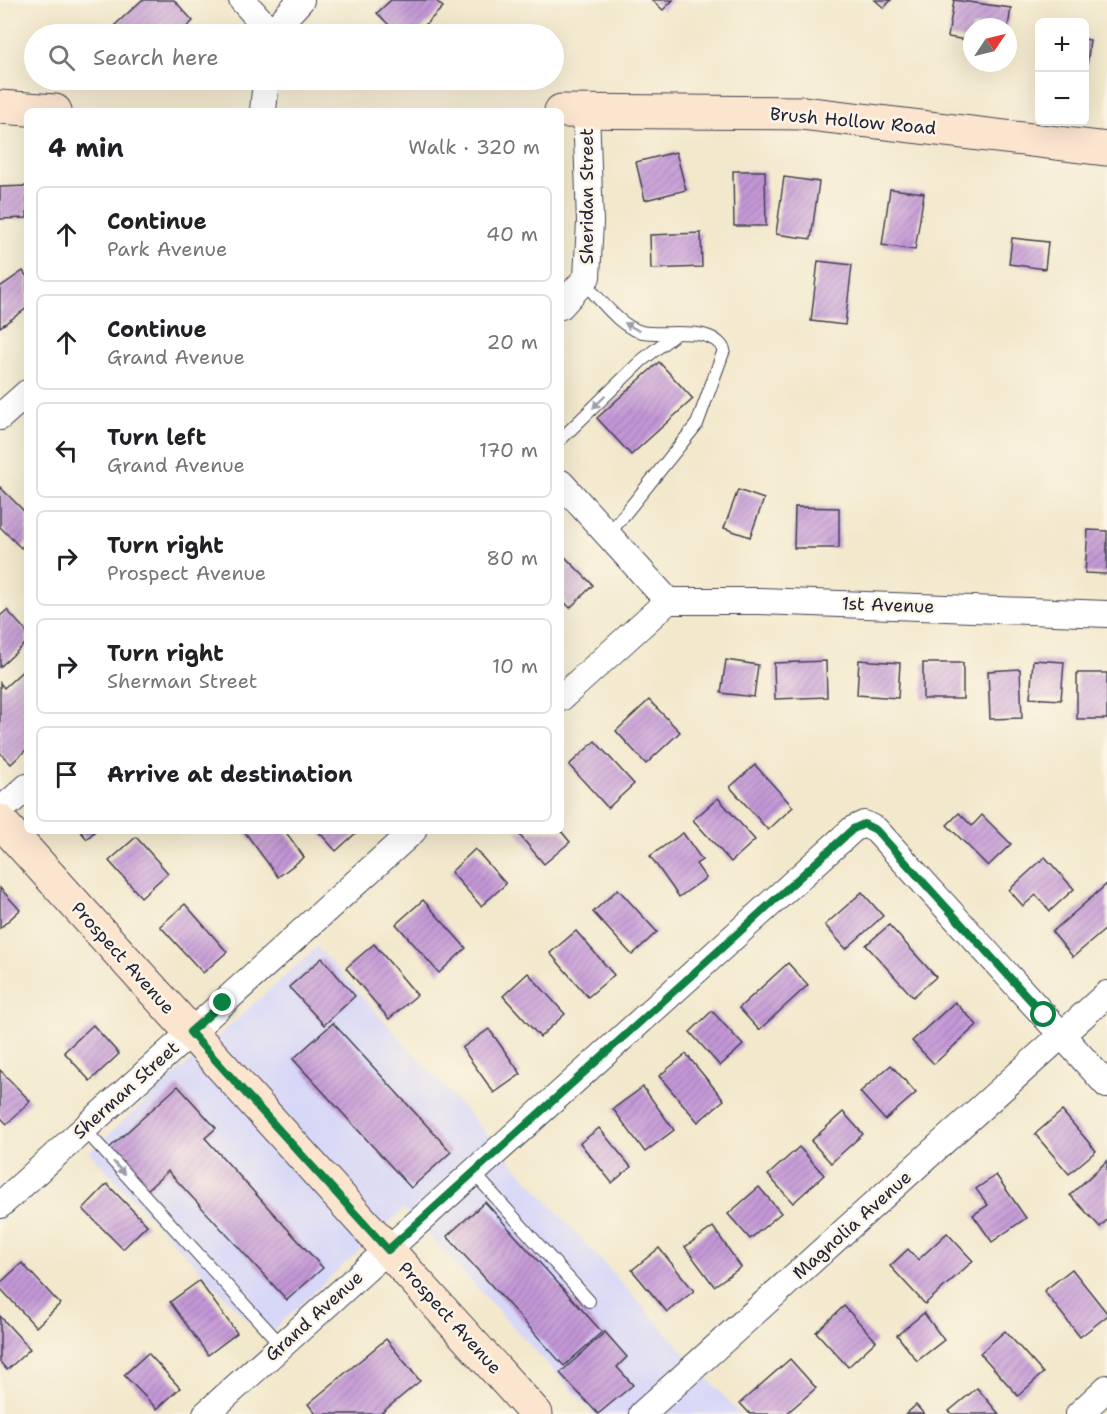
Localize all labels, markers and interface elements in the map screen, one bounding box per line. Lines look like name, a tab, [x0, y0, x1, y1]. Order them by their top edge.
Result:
north arrow	[963, 18, 1017, 72]
map controls	[1035, 18, 1089, 126]
button: +	[1035, 18, 1089, 72]
search box	[24, 24, 564, 90]
icon: search	[45, 41, 78, 74]
text: Search here	[93, 43, 219, 72]
button: −	[1035, 72, 1089, 126]
street label: Brush Hollow Road	[769, 102, 937, 140]
street label: Sheridan Street	[575, 128, 599, 264]
text: 4 min	[48, 130, 124, 165]
text: Walk · 320 m	[408, 134, 540, 160]
text: Continue	[107, 207, 207, 236]
icon: ahead	[50, 218, 83, 251]
text: 40 m	[486, 221, 538, 247]
text: Park Avenue	[107, 236, 227, 262]
text: Continue	[107, 315, 207, 344]
one-way arrow	[623, 322, 640, 332]
icon: ahead	[50, 326, 83, 359]
text: 20 m	[487, 329, 538, 355]
text: Grand Avenue	[107, 344, 245, 370]
one-way arrow	[593, 394, 607, 408]
text: Turn left	[107, 423, 206, 452]
icon: left	[50, 434, 83, 467]
text: 170 m	[479, 437, 538, 463]
text: Grand Avenue	[107, 452, 245, 478]
text: Turn right	[107, 531, 224, 560]
icon: right	[50, 542, 83, 575]
text: 80 m	[486, 545, 538, 571]
text: Prospect Avenue	[107, 560, 266, 586]
street label: 1st Avenue	[841, 591, 935, 619]
text: Turn right	[107, 639, 224, 668]
icon: right	[50, 650, 83, 683]
text: 10 m	[492, 653, 538, 679]
text: Sherman Street	[107, 668, 257, 694]
icon: arrive	[50, 758, 83, 791]
text: Arrive at destination	[107, 760, 353, 789]
street label: Prospect Avenue	[66, 897, 180, 1019]
route end	[209, 989, 235, 1015]
route start	[1030, 1001, 1056, 1027]
street label: Sherman Street	[68, 1036, 184, 1144]
one-way arrow	[112, 1160, 125, 1175]
street label: Magnolia Avenue	[788, 1165, 916, 1285]
street label: Prospect Avenue	[393, 1257, 507, 1379]
street label: Grand Avenue	[260, 1266, 368, 1366]

